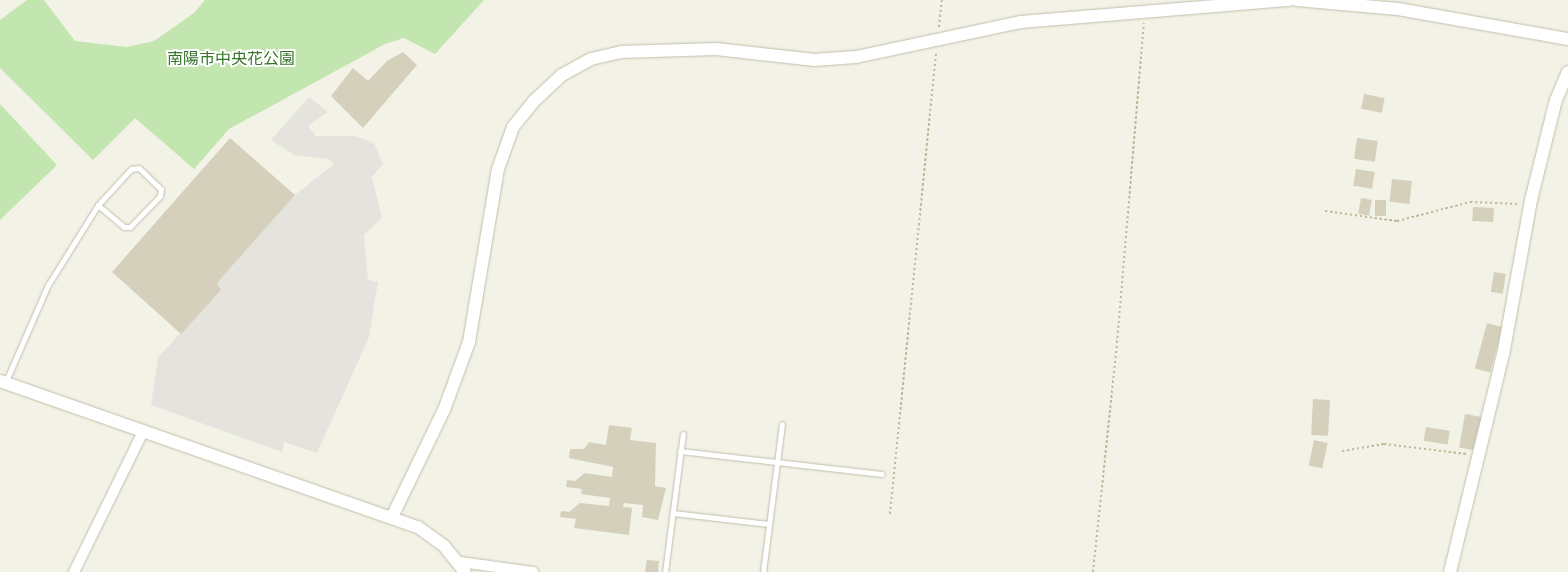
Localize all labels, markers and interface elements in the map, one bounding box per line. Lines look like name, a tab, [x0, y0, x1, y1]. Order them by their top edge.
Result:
park label: 南陽市中央花公園	[167, 49, 295, 69]

